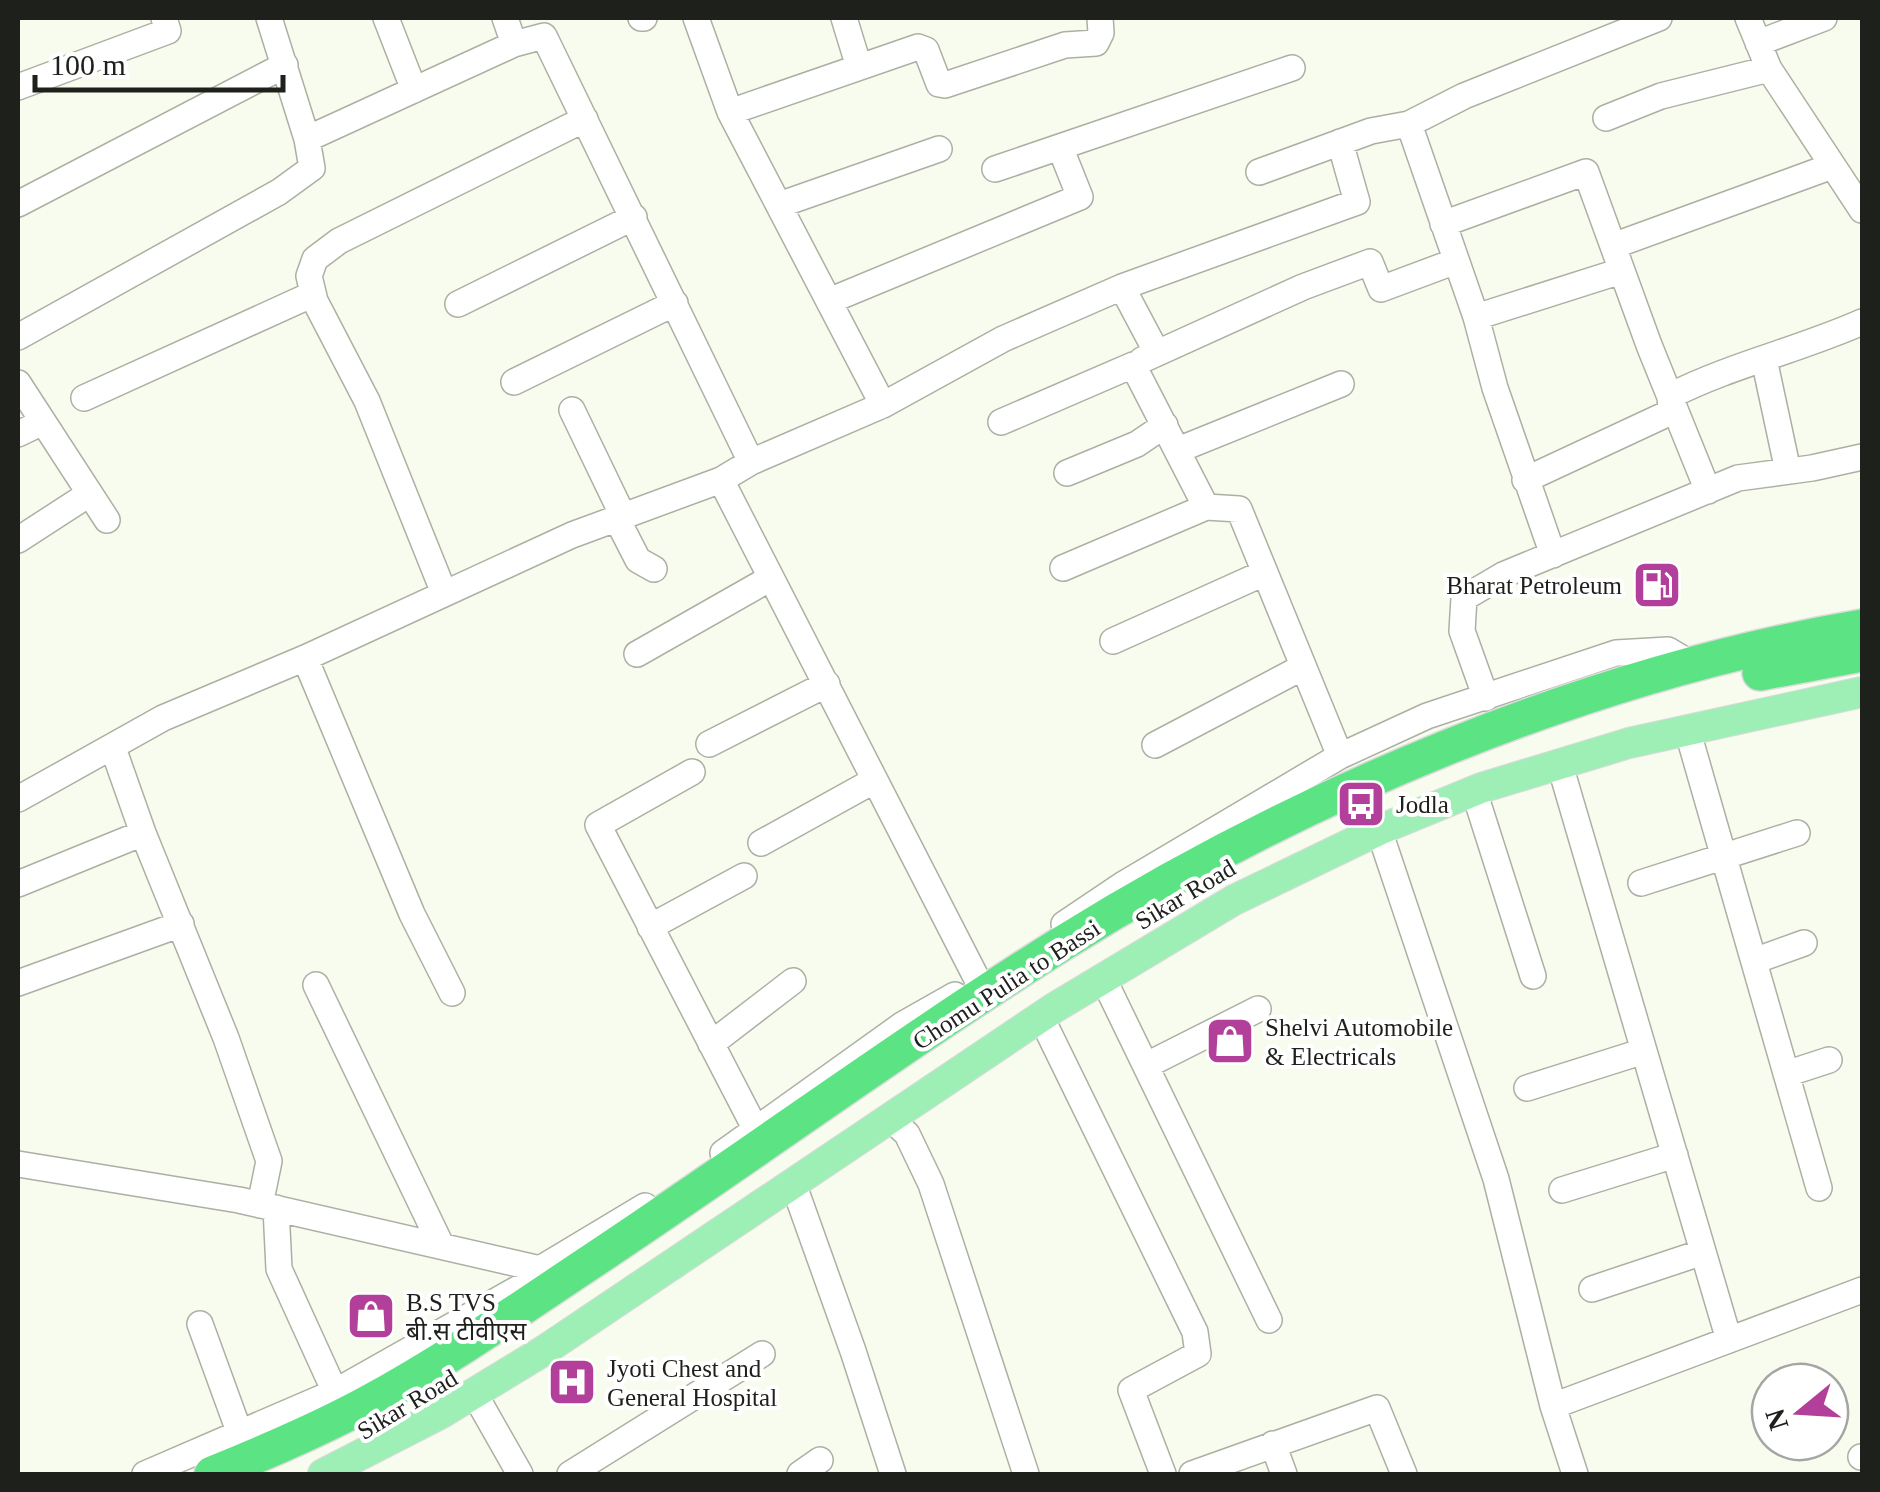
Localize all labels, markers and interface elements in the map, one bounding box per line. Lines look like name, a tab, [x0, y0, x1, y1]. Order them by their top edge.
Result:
scale bar	[35, 30, 282, 92]
text: 100 m	[50, 48, 126, 81]
fuel station icon: Bharat Petroleum	[1631, 559, 1683, 611]
place label: Bharat Petroleum	[1446, 572, 1623, 599]
bus stop icon: Jodla	[1335, 778, 1387, 830]
place label: Jodla	[1396, 791, 1449, 818]
street label: Sikar Road	[1130, 854, 1241, 935]
street label: Chomu Pulia to Bassi	[908, 914, 1105, 1055]
place label: Shelvi Automobile & Electricals	[1265, 1014, 1453, 1070]
shop icon: Shelvi Automobile & Electricals	[1204, 1015, 1256, 1067]
place label: B.S TVS बी.स टीवीएस	[406, 1289, 527, 1345]
shop icon: B.S TVS बी.स टीवीएस	[345, 1290, 397, 1342]
place label: Jyoti Chest and General Hospital	[607, 1355, 777, 1411]
hospital icon: Jyoti Chest and General Hospital	[546, 1356, 598, 1408]
north arrow	[1750, 1362, 1850, 1462]
street label: Sikar Road	[352, 1364, 463, 1445]
text: N	[1759, 1405, 1795, 1434]

